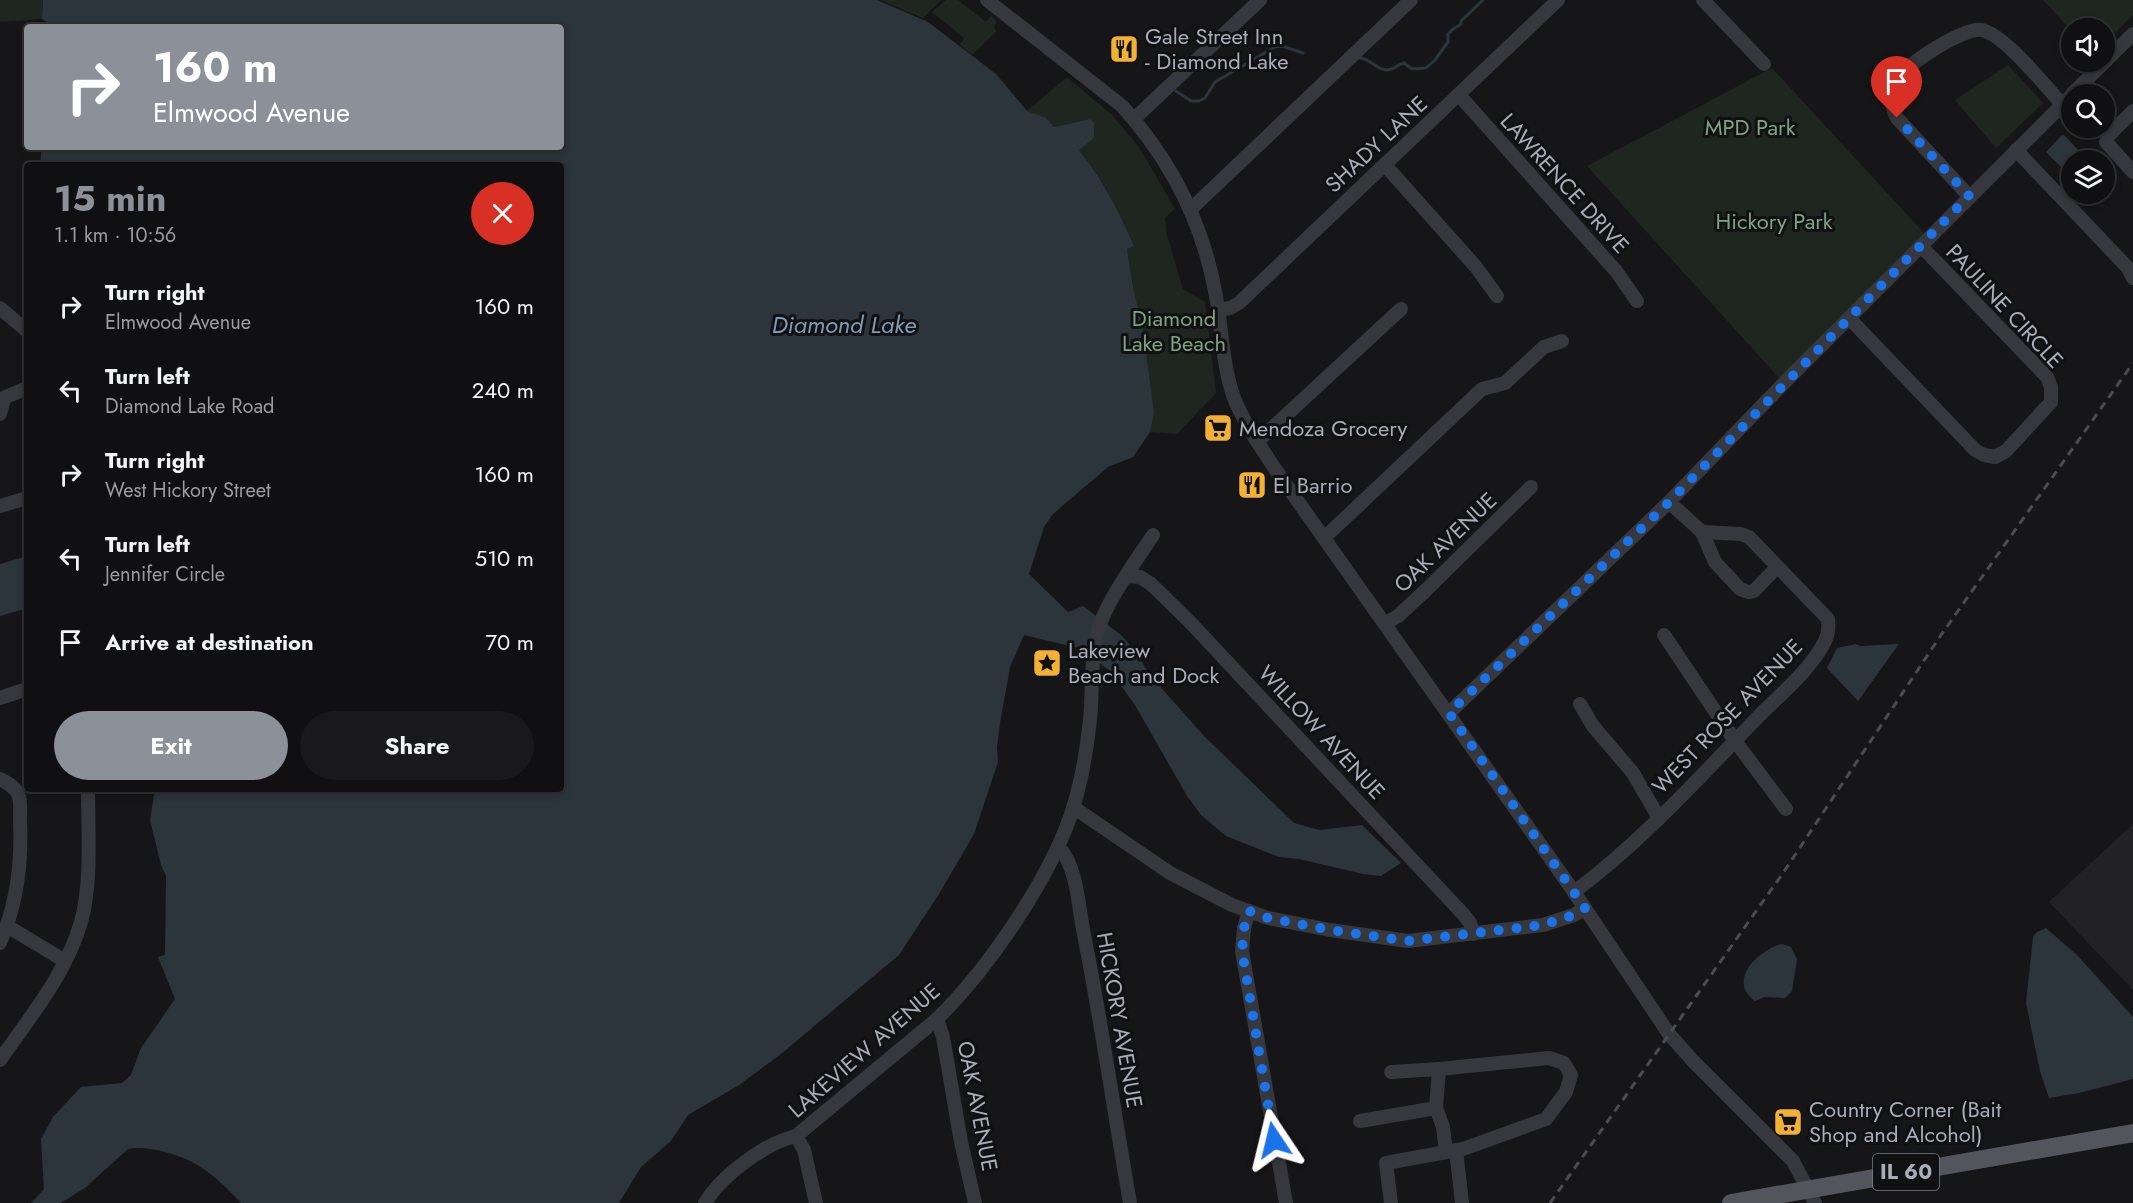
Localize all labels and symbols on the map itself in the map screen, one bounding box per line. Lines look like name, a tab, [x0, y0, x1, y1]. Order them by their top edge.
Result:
place label: Gale Street Inn - Diamond Lake	[1145, 20, 1289, 77]
restaurant icon: Gale Street Inn - Diamond Lake	[1108, 33, 1140, 65]
pin	[1871, 56, 1922, 118]
street label: SHADY LANE	[1318, 88, 1434, 200]
street label: LAWRENCE DRIVE	[1493, 106, 1637, 260]
park label: MPD Park	[1705, 111, 1796, 143]
park label: Hickory Park	[1715, 205, 1833, 237]
street label: PAULINE CIRCLE	[1939, 237, 2071, 375]
park label: Diamond Lake Beach	[1122, 302, 1226, 359]
water label: Diamond Lake	[772, 307, 916, 342]
supermarket icon: Mendoza Grocery	[1202, 412, 1234, 444]
place label: Mendoza Grocery	[1239, 412, 1408, 444]
restaurant icon: El Barrio	[1236, 469, 1268, 501]
place label: El Barrio	[1273, 469, 1352, 501]
street label: OAK AVENUE	[1386, 485, 1504, 599]
street label: WEST ROSE AVENUE	[1644, 631, 1810, 801]
place label: Lakeview Beach and Dock	[1068, 634, 1220, 691]
place icon: Lakeview Beach and Dock	[1031, 647, 1063, 679]
street label: WILLOW AVENUE	[1251, 658, 1393, 806]
street label: HICKORY AVENUE	[1089, 930, 1151, 1110]
street label: LAKEVIEW AVENUE	[781, 975, 947, 1125]
street label: OAK AVENUE	[950, 1038, 1006, 1174]
place label: Country Corner (Bait Shop and Alcohol)	[1809, 1093, 2002, 1150]
supermarket icon: Country Corner (Bait Shop and Alcohol)	[1772, 1106, 1804, 1138]
position arrow	[1242, 1108, 1306, 1172]
road number: IL 60	[1873, 1154, 1939, 1190]

